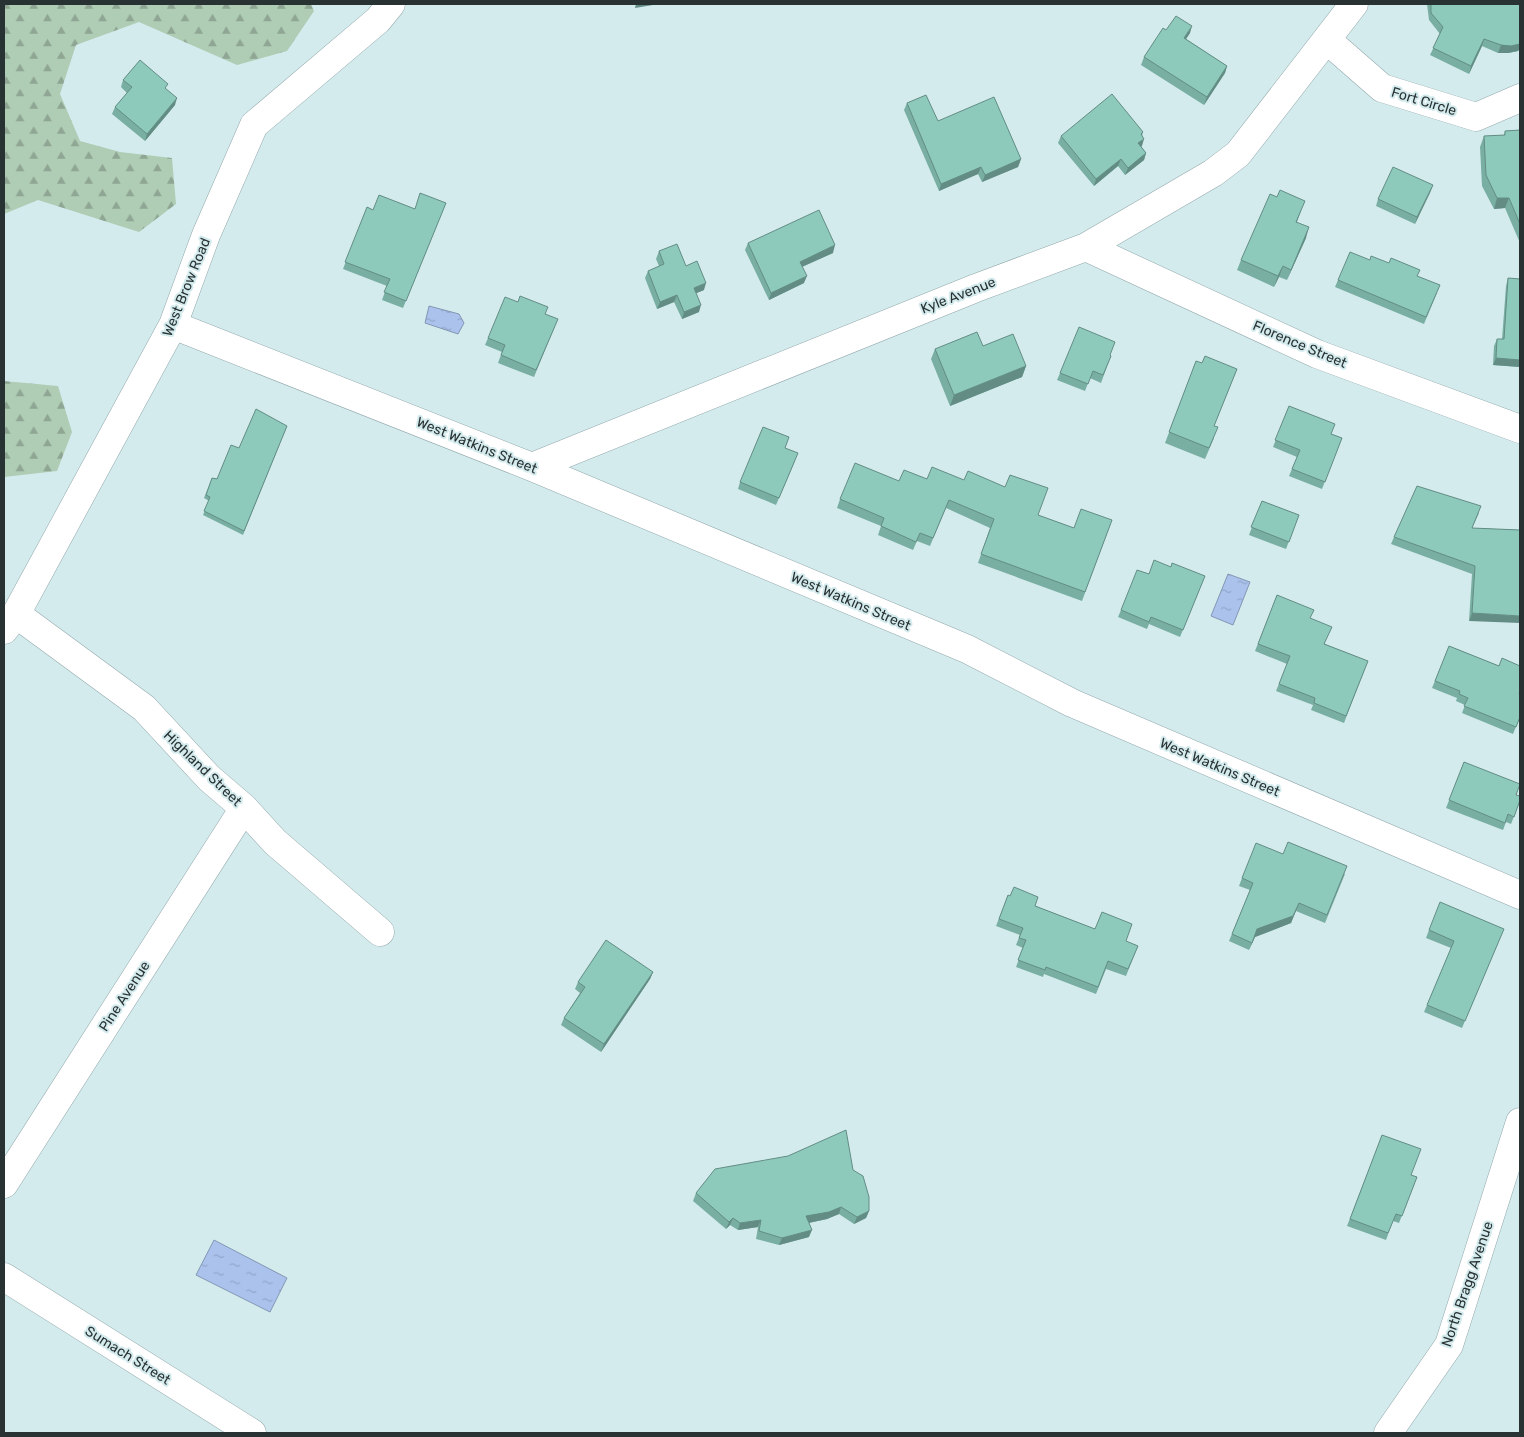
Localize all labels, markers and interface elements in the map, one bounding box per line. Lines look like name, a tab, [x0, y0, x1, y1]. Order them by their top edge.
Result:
street label: Fort Circle	[1389, 84, 1459, 119]
street label: West Brow Road	[159, 235, 214, 339]
street label: Kyle Avenue	[918, 273, 998, 318]
street label: Florence Street	[1250, 317, 1350, 372]
street label: West Watkins Street	[414, 413, 540, 478]
street label: West Watkins Street	[788, 568, 914, 635]
street label: Highland Street	[160, 727, 246, 810]
street label: West Watkins Street	[1157, 734, 1283, 801]
street label: Pine Avenue	[95, 958, 154, 1035]
street label: North Bragg Avenue	[1438, 1219, 1497, 1349]
street label: Sumach Street	[82, 1322, 174, 1389]

